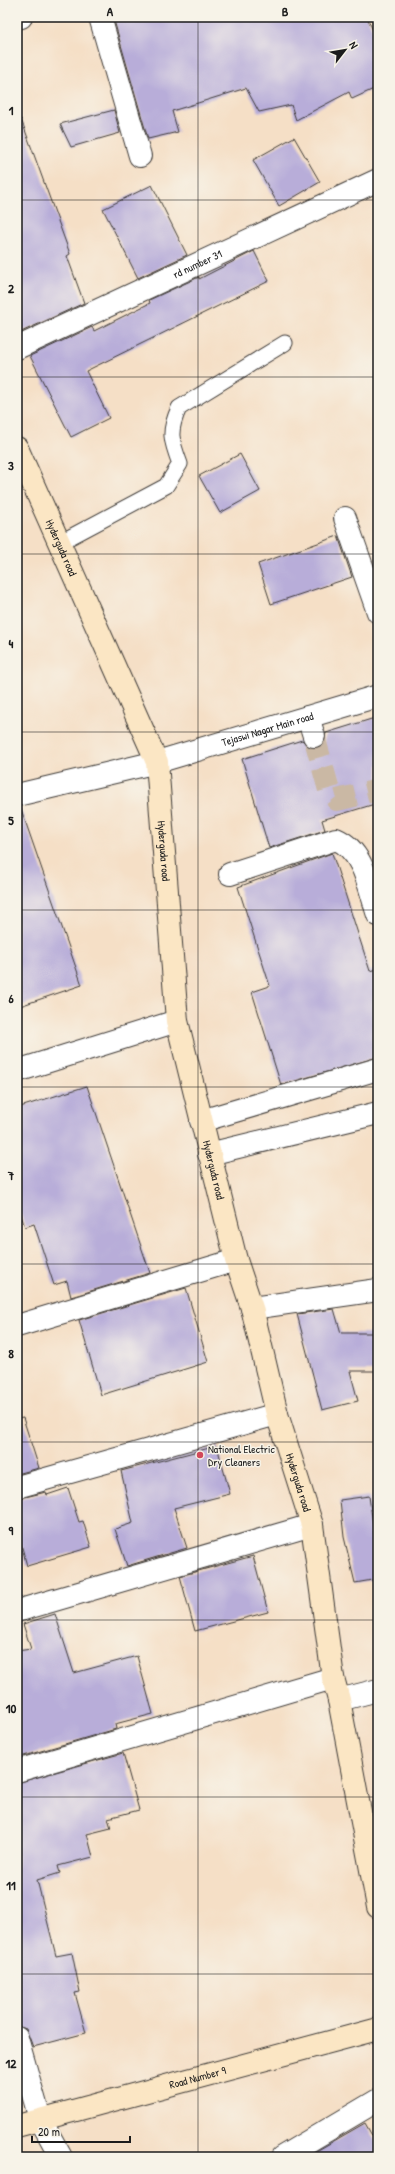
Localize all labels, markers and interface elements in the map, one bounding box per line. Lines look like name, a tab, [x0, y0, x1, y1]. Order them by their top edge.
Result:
text: A	[107, 2, 114, 20]
text: B	[282, 2, 289, 20]
north arrow	[325, 30, 365, 70]
text: N	[346, 39, 361, 51]
text: 1	[9, 101, 14, 119]
street label: rd number 31	[171, 247, 224, 281]
text: 2	[8, 279, 15, 297]
text: 3	[8, 456, 14, 474]
street label: Hyderguda road	[43, 517, 80, 579]
text: 4	[9, 634, 14, 652]
street label: Tejaswi Nagar Main road	[220, 709, 316, 749]
text: 5	[8, 811, 14, 829]
street label: Hyderguda road	[155, 820, 173, 882]
text: 6	[8, 989, 14, 1007]
street label: Hyderguda road	[200, 1139, 228, 1202]
text: 7	[7, 1166, 15, 1184]
text: 8	[8, 1344, 14, 1362]
place label: National Electric Dry Cleaners	[208, 1442, 276, 1469]
marker: National Electric Dry Cleaners	[195, 1450, 205, 1460]
street label: Hyderguda road	[283, 1451, 315, 1514]
text: 9	[9, 1521, 14, 1539]
text: 10	[6, 1699, 16, 1717]
text: 11	[6, 1876, 16, 1894]
text: 12	[6, 2054, 17, 2072]
street label: Road Number 9	[168, 2063, 227, 2092]
scale bar	[32, 2118, 130, 2144]
text: 20 m	[38, 2123, 60, 2140]

